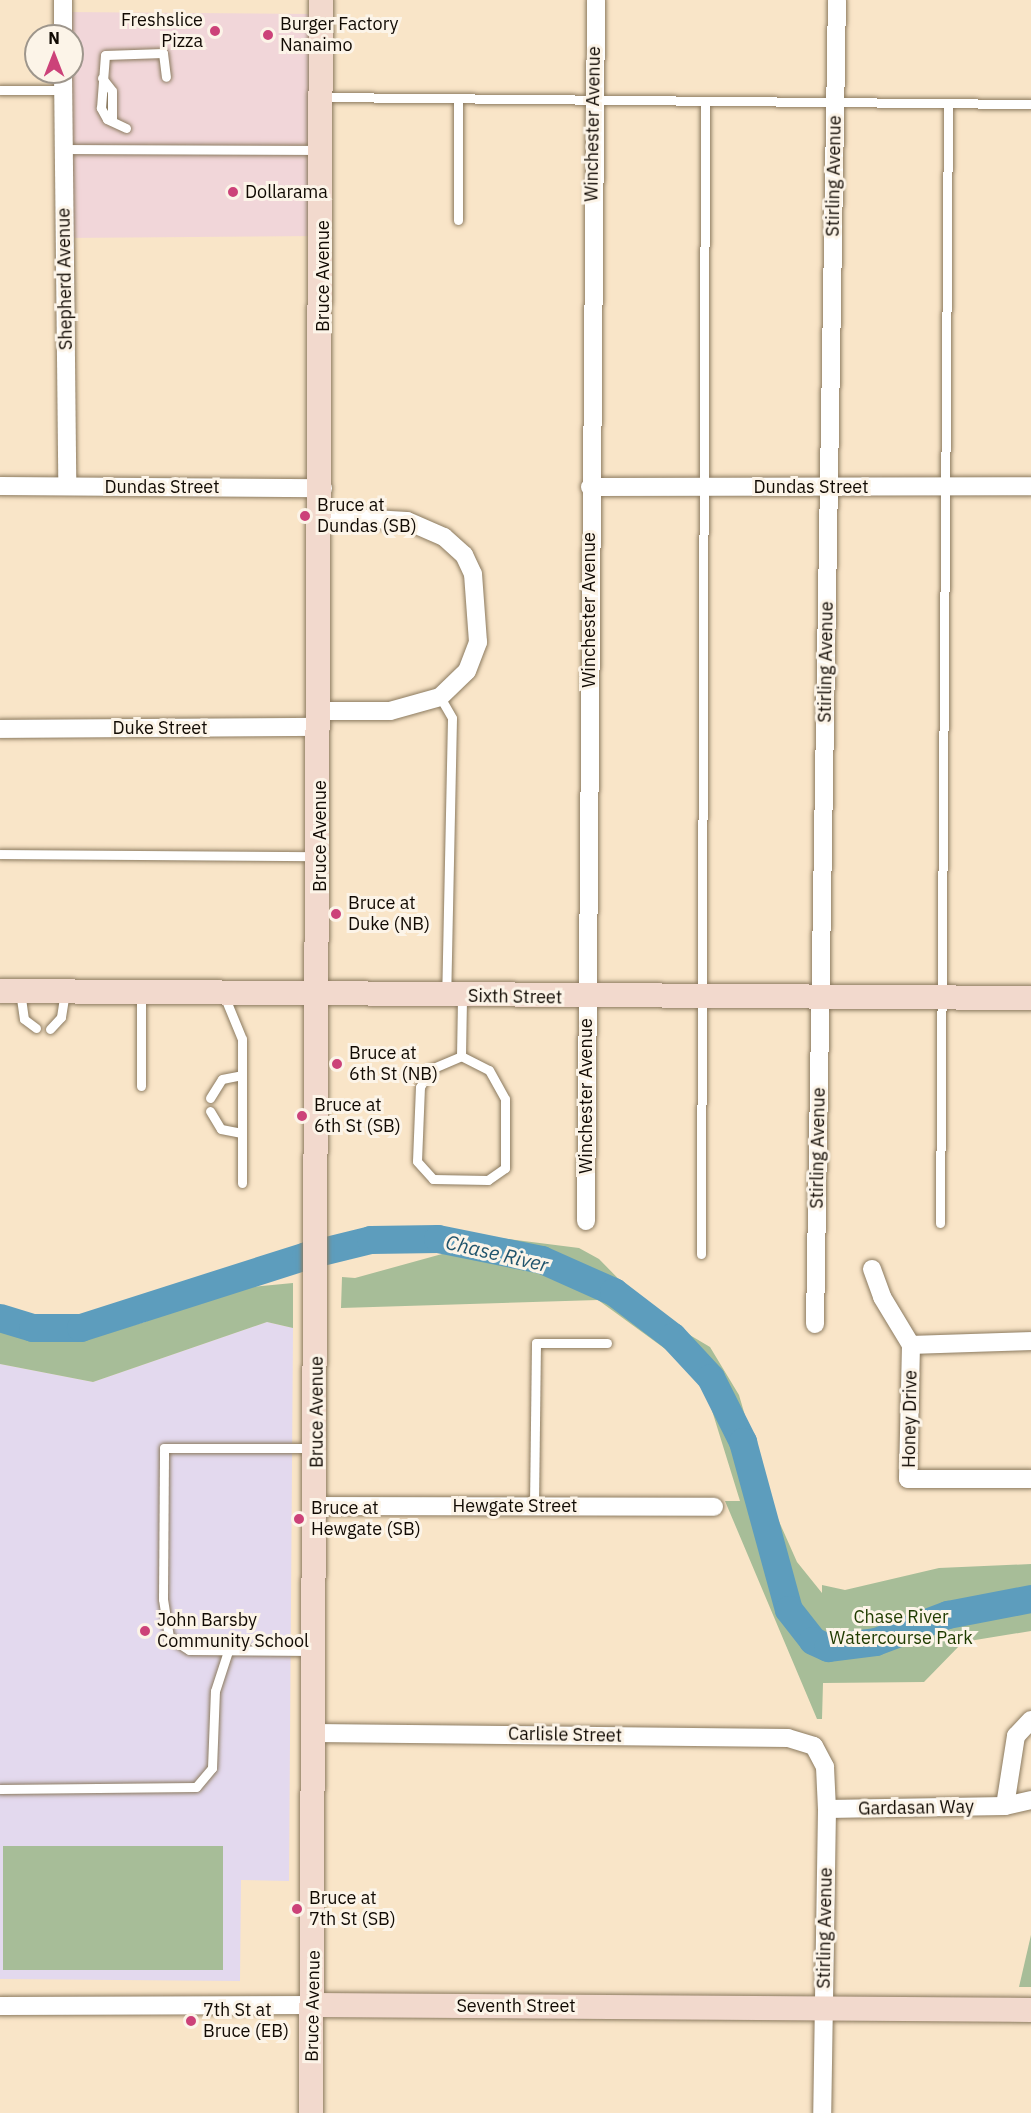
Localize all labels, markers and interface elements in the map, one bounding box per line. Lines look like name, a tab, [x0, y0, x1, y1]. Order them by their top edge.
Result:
place label: Freshslice Pizza	[121, 10, 203, 52]
place label: Burger Factory Nanaimo	[280, 14, 398, 57]
north arrow	[24, 24, 84, 84]
marker: Freshslice Pizza	[208, 24, 222, 38]
text: N	[48, 28, 60, 48]
marker: Burger Factory Nanaimo	[261, 28, 275, 42]
street label: Winchester Avenue	[581, 46, 605, 202]
street label: Stirling Avenue	[822, 115, 846, 237]
place label: Dollarama	[245, 181, 328, 203]
marker: Dollarama	[226, 185, 240, 199]
street label: Shepherd Avenue	[53, 208, 77, 350]
street label: Bruce Avenue	[312, 220, 334, 332]
street label: Dundas Street	[105, 476, 219, 498]
street label: Dundas Street	[754, 476, 868, 498]
place label: Bruce at Dundas (SB)	[317, 495, 417, 538]
marker: Bruce at Dundas (SB)	[298, 509, 312, 523]
street label: Winchester Avenue	[578, 532, 600, 688]
street label: Stirling Avenue	[814, 601, 838, 723]
street label: Duke Street	[113, 717, 207, 739]
street label: Bruce Avenue	[309, 780, 331, 892]
place label: Bruce at Duke (NB)	[348, 893, 430, 936]
marker: Bruce at Duke (NB)	[329, 907, 343, 921]
street label: Sixth Street	[468, 985, 562, 1009]
street label: Winchester Avenue	[575, 1018, 597, 1174]
place label: Bruce at 6th St (NB)	[349, 1043, 438, 1086]
marker: Bruce at 6th St (NB)	[330, 1057, 344, 1071]
street label: Stirling Avenue	[806, 1087, 830, 1209]
place label: Bruce at 6th St (SB)	[314, 1095, 401, 1138]
marker: Bruce at 6th St (SB)	[295, 1109, 309, 1123]
water label: Chase River	[444, 1230, 550, 1276]
street label: Bruce Avenue	[306, 1356, 328, 1468]
street label: Honey Drive	[898, 1370, 922, 1468]
street label: Hewgate Street	[453, 1495, 577, 1517]
place label: Bruce at Hewgate (SB)	[311, 1498, 421, 1540]
marker: Bruce at Hewgate (SB)	[292, 1512, 306, 1526]
park label: Chase River Watercourse Park	[829, 1607, 973, 1650]
place label: John Barsby Community School	[157, 1610, 309, 1652]
marker: John Barsby Community School	[138, 1624, 152, 1638]
street label: Carlisle Street	[508, 1723, 622, 1747]
street label: Gardasan Way	[858, 1796, 974, 1820]
street label: Stirling Avenue	[813, 1867, 837, 1989]
place label: Bruce at 7th St (SB)	[309, 1888, 396, 1930]
marker: Bruce at 7th St (SB)	[290, 1902, 304, 1916]
street label: Bruce Avenue	[301, 1950, 325, 2062]
street label: Seventh Street	[456, 1995, 576, 2017]
place label: 7th St at Bruce (EB)	[203, 2000, 289, 2042]
marker: 7th St at Bruce (EB)	[184, 2014, 198, 2028]

